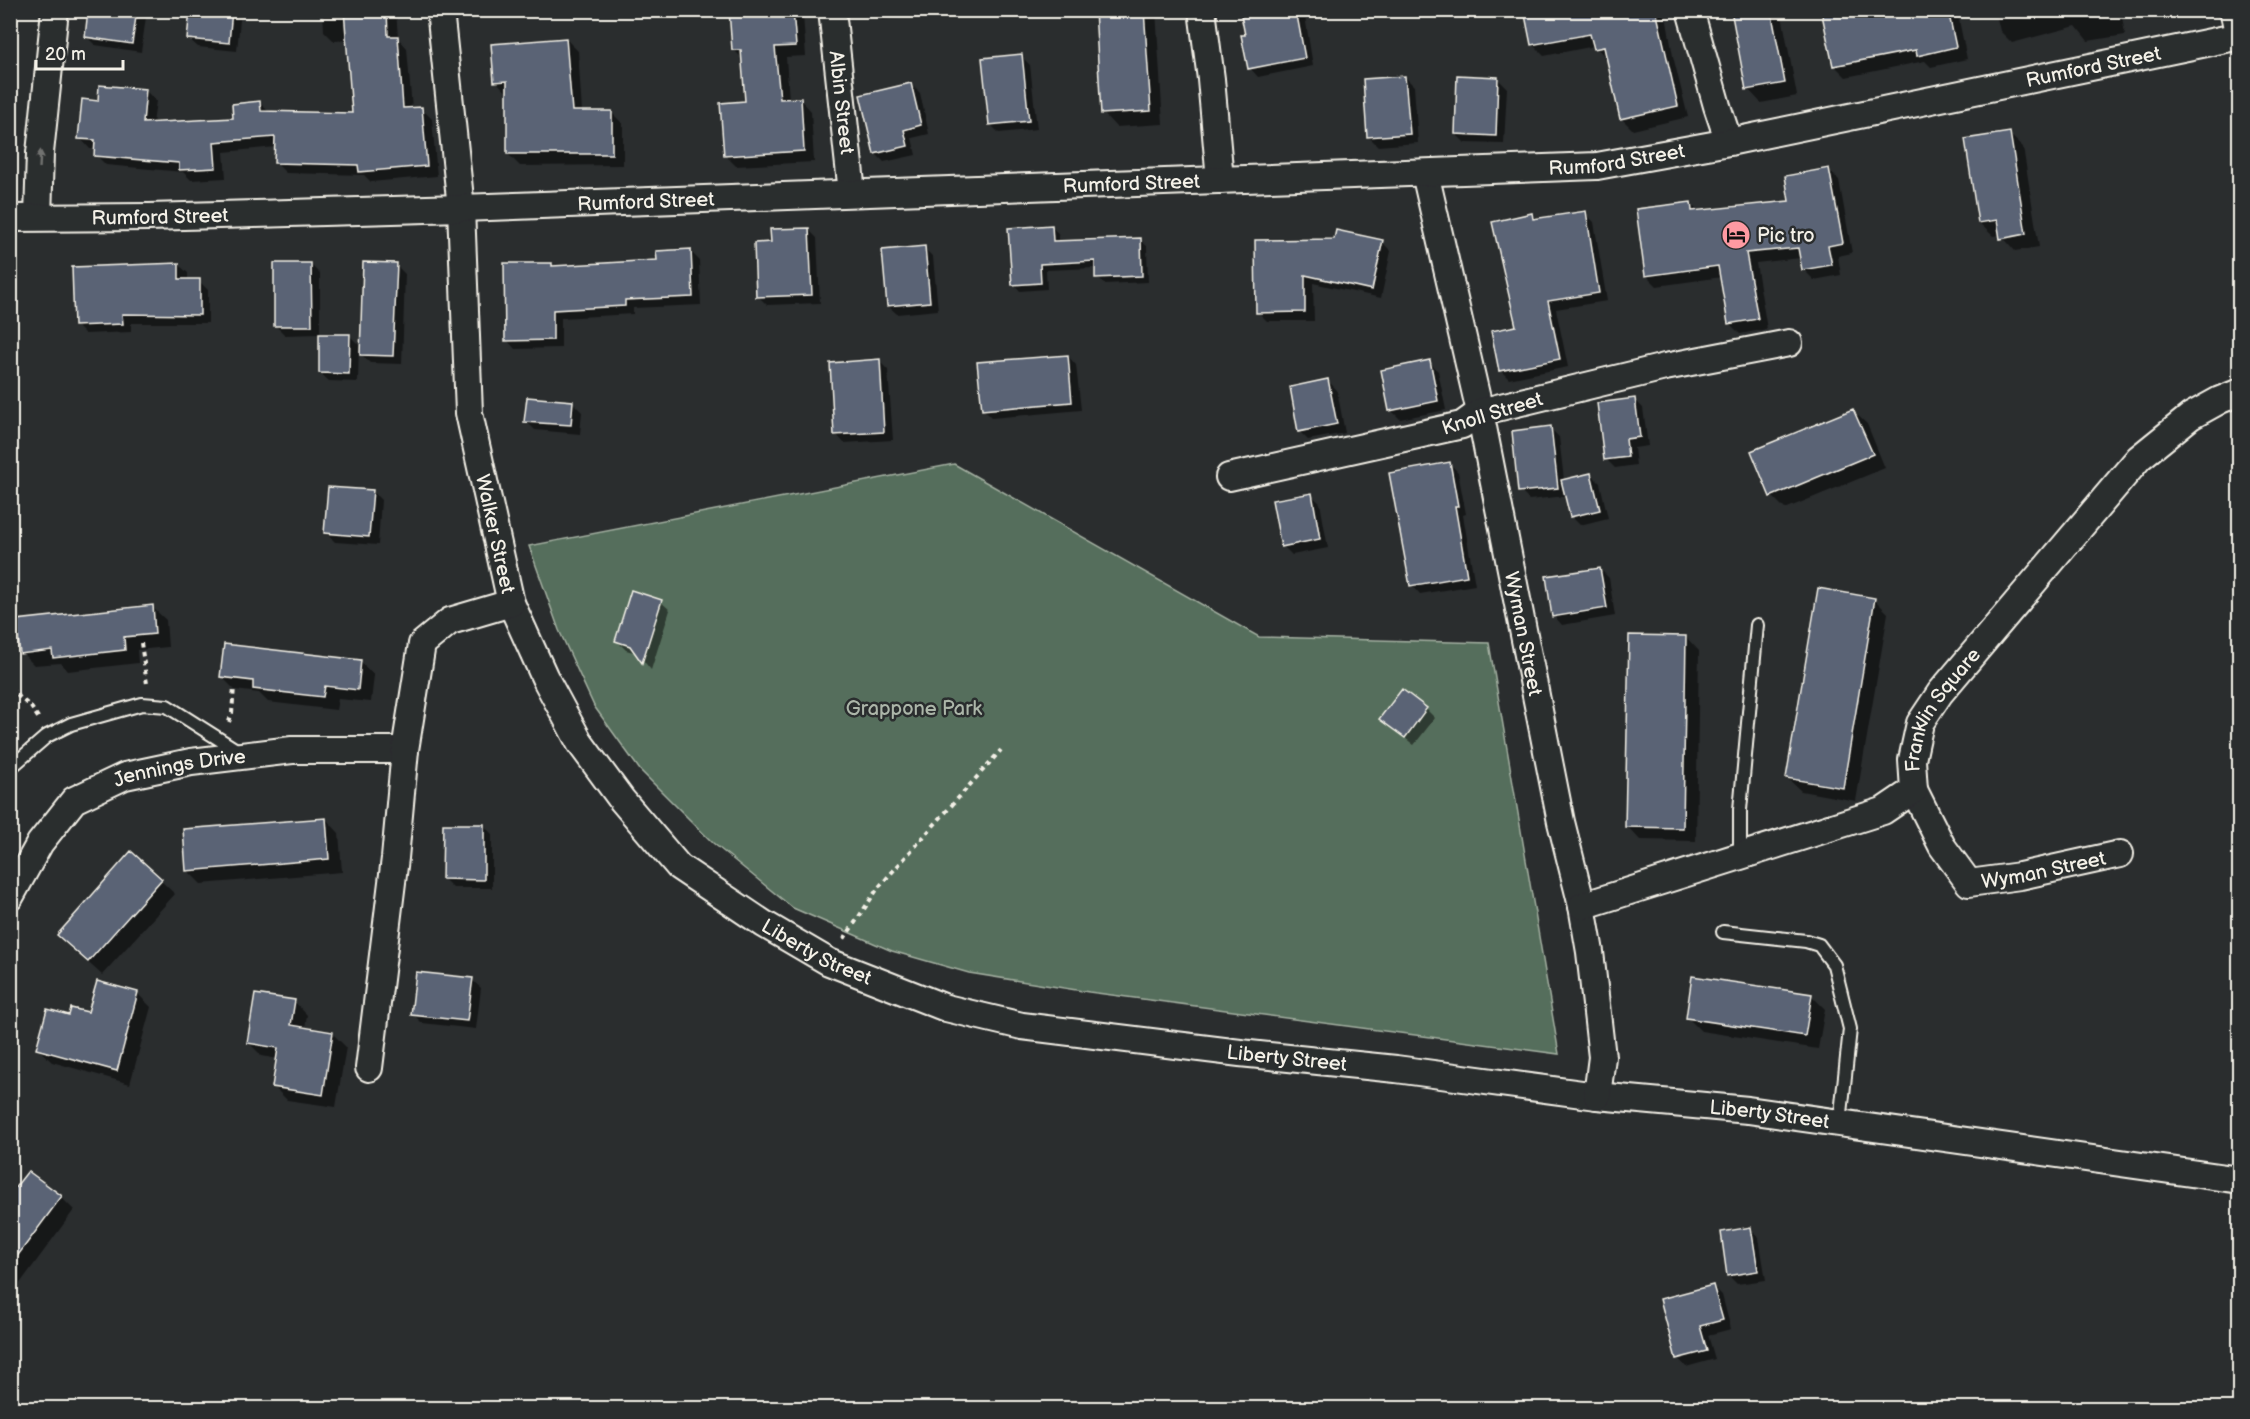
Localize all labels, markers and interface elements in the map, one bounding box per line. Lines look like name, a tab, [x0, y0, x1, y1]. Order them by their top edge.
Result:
scale bar	[36, 33, 123, 71]
street label: Rumford Street	[2024, 42, 2163, 93]
text: 20 m	[45, 44, 86, 65]
street label: Albin Street	[824, 50, 859, 156]
street label: Rumford Street	[1548, 139, 1687, 181]
one-way arrow	[35, 149, 44, 168]
street label: Rumford Street	[1062, 170, 1200, 199]
street label: Rumford Street	[577, 188, 715, 217]
street label: Rumford Street	[91, 204, 229, 230]
hotel icon: Pic tro	[1720, 219, 1752, 251]
place label: Pic tro	[1757, 224, 1815, 248]
street label: Knoll Street	[1439, 387, 1546, 441]
street label: Walker Street	[470, 472, 520, 596]
street label: Wyman Street	[1499, 569, 1547, 698]
street label: Franklin Square	[1901, 643, 1986, 773]
park label: Grappone Park	[846, 697, 982, 721]
street label: Jennings Drive	[109, 745, 247, 793]
street label: Wyman Street	[1980, 847, 2108, 894]
street label: Liberty Street	[757, 914, 875, 991]
street label: Liberty Street	[1225, 1040, 1348, 1077]
street label: Liberty Street	[1708, 1095, 1831, 1134]

